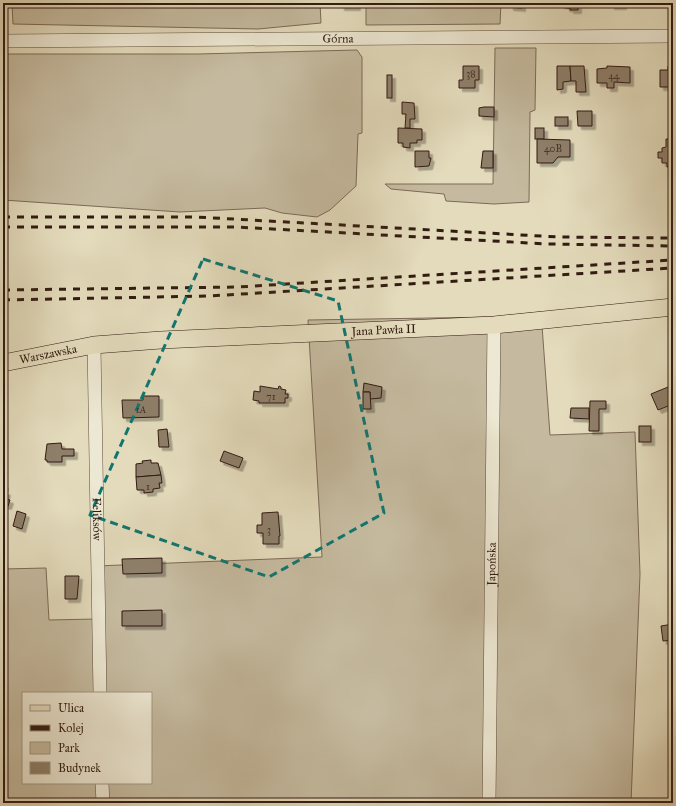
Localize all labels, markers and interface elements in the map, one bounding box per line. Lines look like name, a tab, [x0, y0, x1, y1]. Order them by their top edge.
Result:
street label: Górna	[322, 31, 354, 46]
house number: 38	[466, 68, 476, 80]
house number: 44	[608, 70, 620, 82]
house number: 40B	[544, 143, 562, 155]
street label: Jana Pawła II	[349, 322, 416, 339]
street label: Warszawska	[18, 341, 79, 367]
house number: 71	[266, 391, 276, 403]
house number: 1A	[136, 404, 147, 416]
house number: 1	[146, 481, 150, 493]
street label: Feliksów	[90, 497, 104, 541]
house number: 3	[267, 524, 271, 536]
street label: Japońska	[484, 541, 499, 588]
legend	[22, 692, 152, 784]
text: Ulica	[58, 701, 85, 715]
text: Kolej	[58, 721, 84, 735]
text: Park	[58, 741, 80, 755]
text: Budynek	[58, 761, 101, 775]

